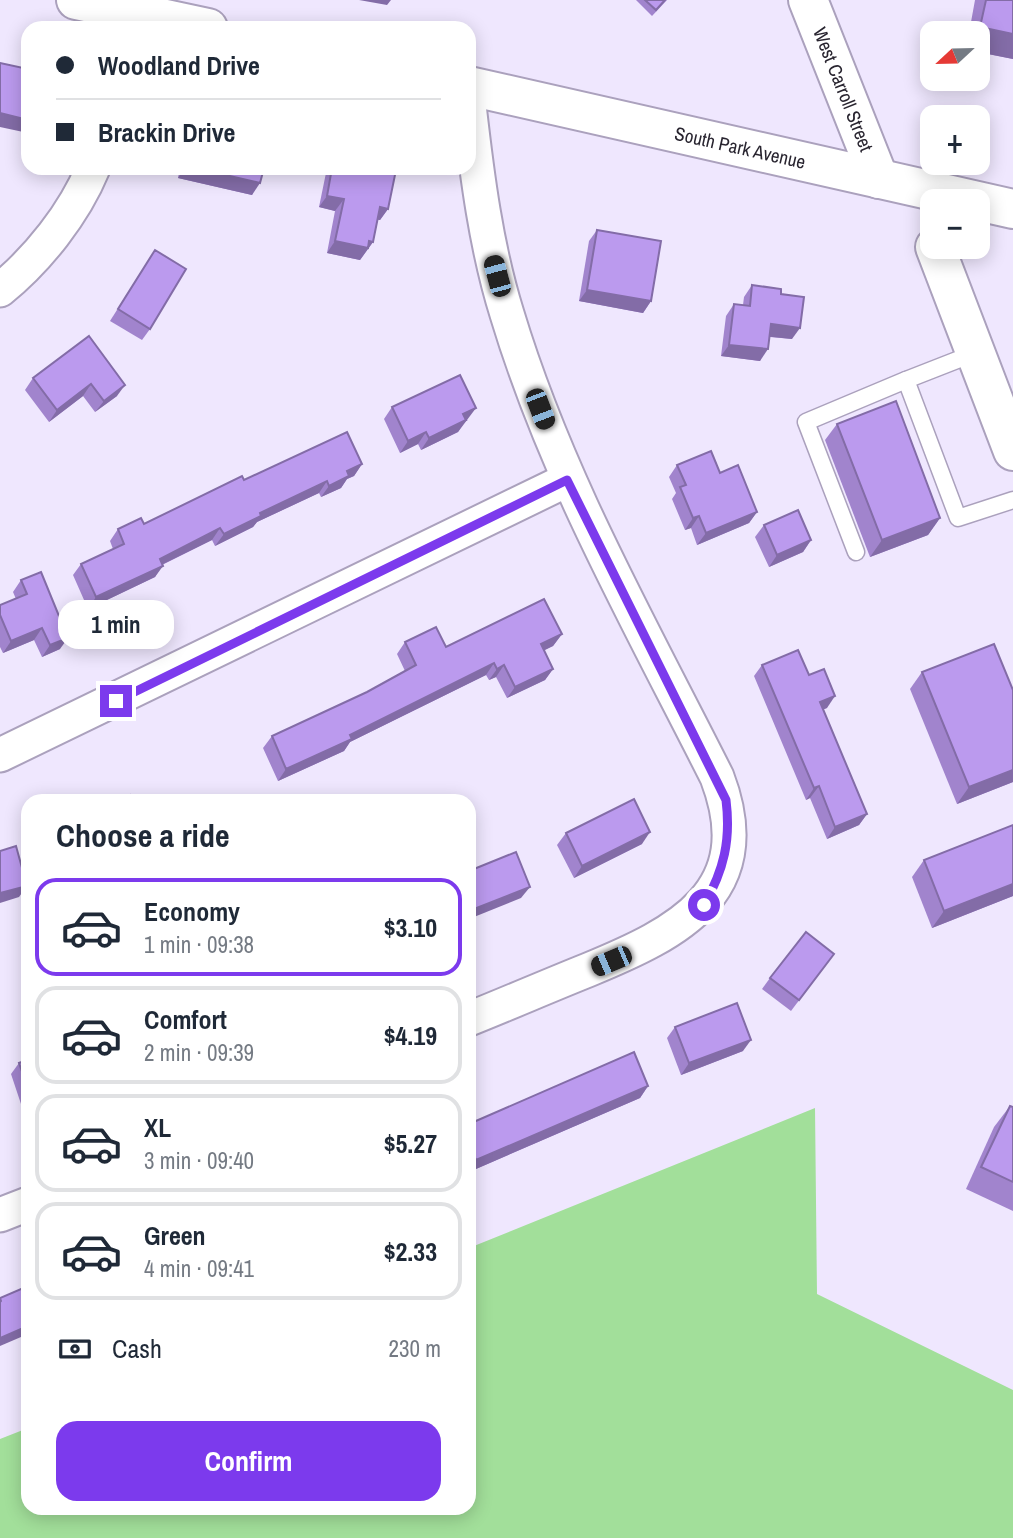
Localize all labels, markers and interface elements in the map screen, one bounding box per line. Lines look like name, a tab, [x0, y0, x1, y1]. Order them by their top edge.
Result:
north arrow	[920, 21, 990, 91]
map controls	[920, 21, 990, 259]
street label: West Carroll Street	[807, 23, 880, 156]
text: Woodland Drive	[98, 48, 260, 83]
button: +	[920, 105, 990, 175]
text: Brackin Drive	[98, 115, 235, 150]
street label: South Park Avenue	[672, 120, 808, 175]
button: −	[920, 189, 990, 259]
car	[482, 253, 513, 299]
car	[523, 386, 558, 432]
callout: 1 min	[58, 600, 174, 648]
text: 1 min	[91, 609, 141, 640]
route end	[100, 685, 132, 717]
text: Choose a ride	[56, 814, 230, 857]
route start	[688, 889, 720, 921]
text: Economy	[144, 894, 240, 929]
icon: car	[60, 896, 123, 959]
text: $3.10	[384, 910, 437, 945]
text: 1 min · 09:38	[144, 929, 254, 960]
car	[588, 943, 635, 979]
text: Comfort	[144, 1002, 227, 1037]
icon: car	[60, 1004, 123, 1067]
text: $4.19	[384, 1018, 437, 1053]
text: 2 min · 09:39	[144, 1037, 254, 1068]
text: XL	[144, 1110, 171, 1145]
icon: car	[60, 1112, 123, 1175]
text: $5.27	[384, 1126, 437, 1161]
text: 3 min · 09:40	[144, 1145, 254, 1176]
text: Green	[144, 1218, 206, 1253]
icon: car	[60, 1220, 123, 1283]
text: $2.33	[384, 1234, 437, 1269]
text: 4 min · 09:41	[144, 1253, 254, 1284]
icon: cash	[56, 1330, 94, 1368]
text: Cash	[112, 1331, 162, 1366]
text: 230 m	[389, 1333, 441, 1364]
button: Confirm	[56, 1421, 441, 1501]

